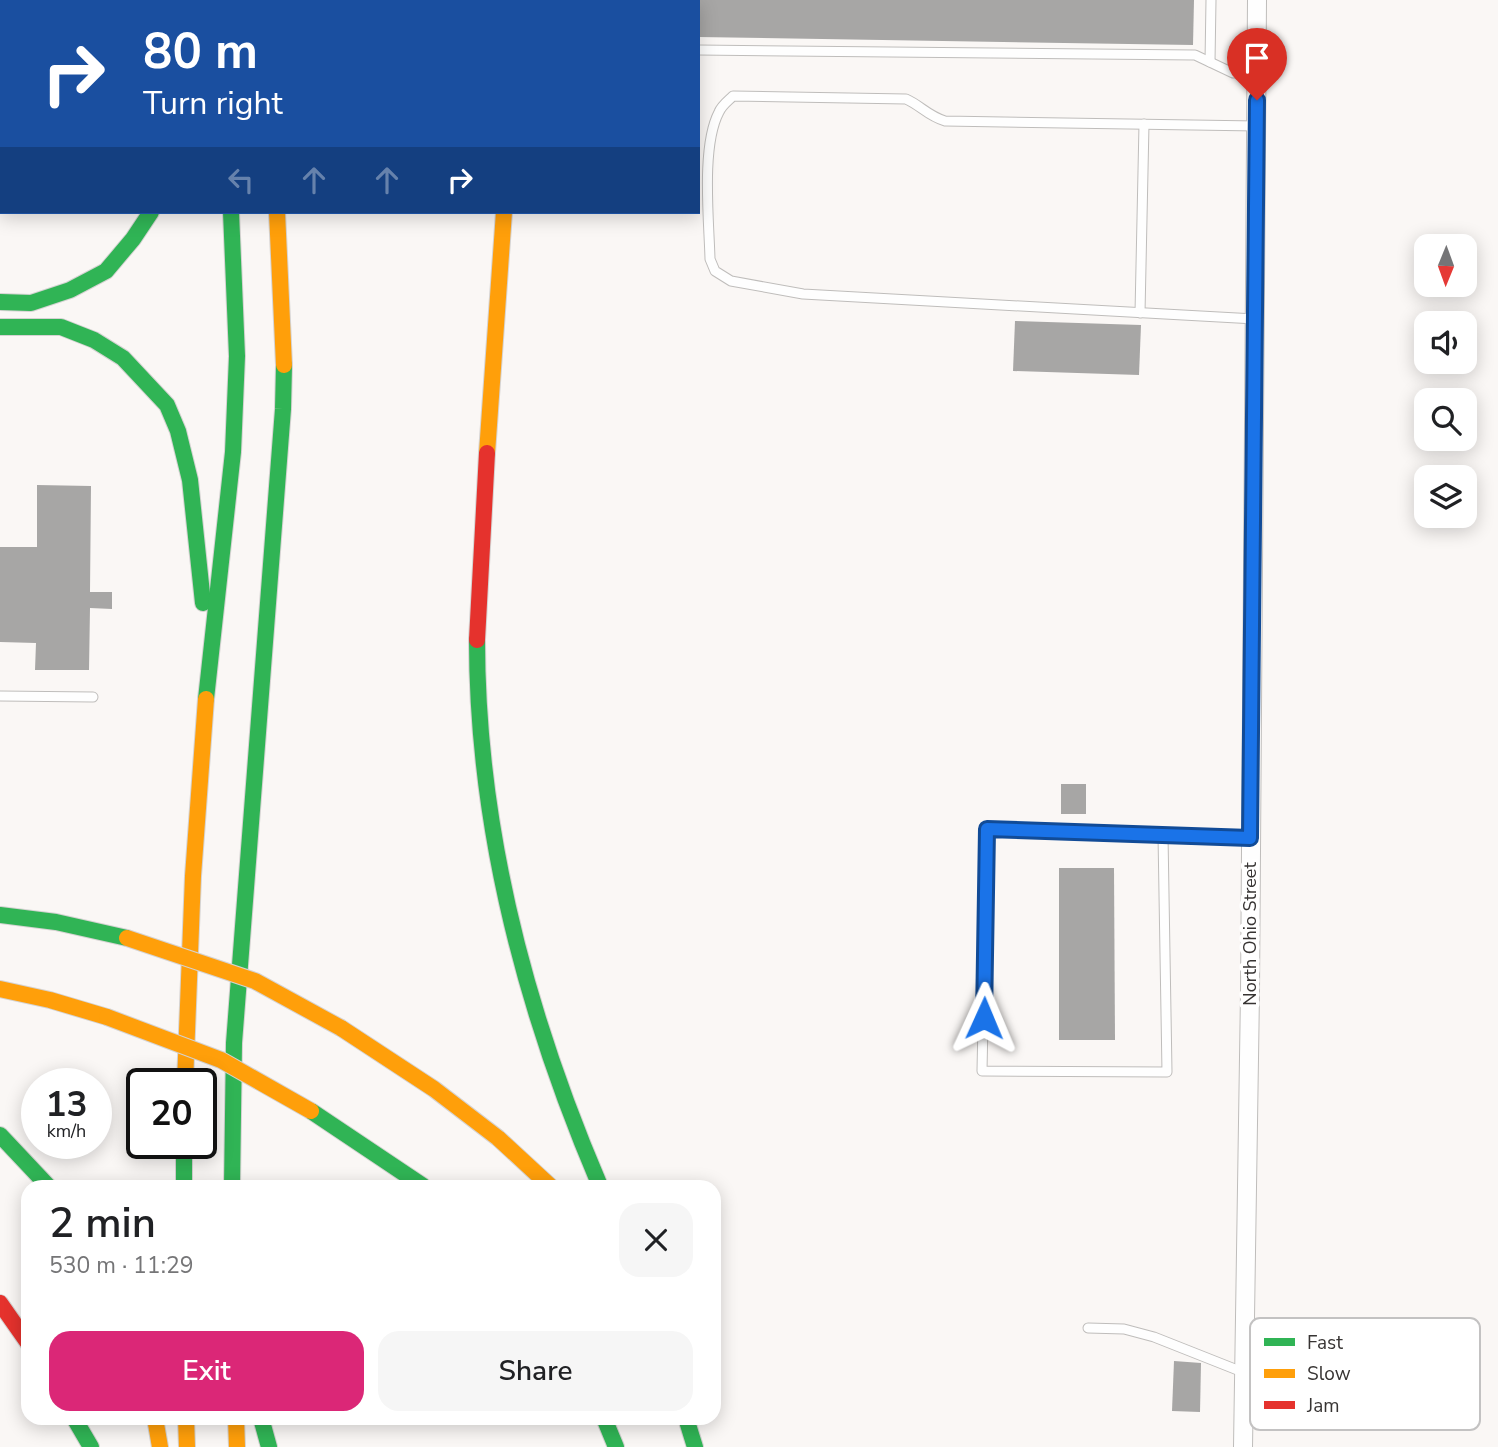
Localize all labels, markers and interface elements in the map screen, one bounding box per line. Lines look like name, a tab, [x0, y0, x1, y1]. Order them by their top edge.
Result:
text: 80 m	[143, 18, 258, 85]
icon: right	[28, 28, 119, 119]
pin	[1227, 28, 1287, 100]
icon: arrive	[1238, 39, 1276, 77]
text: Turn right	[143, 82, 283, 125]
icon: left	[222, 161, 260, 199]
icon: ahead	[295, 161, 333, 199]
icon: ahead	[368, 161, 406, 199]
icon: right	[441, 161, 479, 199]
north arrow	[1414, 234, 1477, 298]
map controls	[1414, 234, 1477, 528]
button: sound	[1414, 311, 1477, 374]
button: search	[1414, 388, 1477, 451]
button: layers	[1414, 465, 1477, 528]
street label: North Ohio Street	[1238, 862, 1262, 1006]
position arrow	[947, 981, 1021, 1055]
speed limit sign: 20	[126, 1068, 217, 1159]
text: 13	[45, 1081, 88, 1128]
text: km/h	[47, 1119, 86, 1143]
text: 2 min	[49, 1195, 156, 1252]
button: close	[619, 1203, 693, 1277]
text: 530 m · 11:29	[49, 1250, 194, 1281]
legend	[1250, 1318, 1480, 1430]
text: Fast	[1307, 1330, 1343, 1356]
button: Exit	[49, 1331, 364, 1411]
button: Share	[378, 1331, 693, 1411]
text: Slow	[1307, 1361, 1351, 1387]
text: Jam	[1306, 1393, 1340, 1419]

